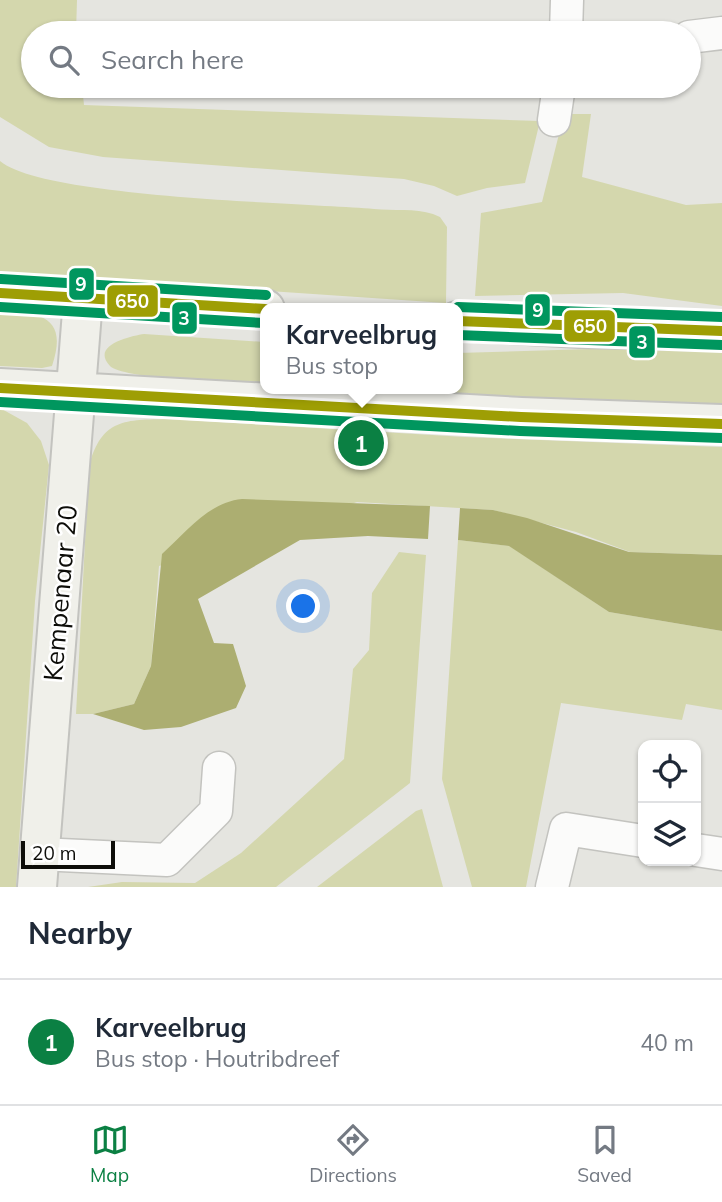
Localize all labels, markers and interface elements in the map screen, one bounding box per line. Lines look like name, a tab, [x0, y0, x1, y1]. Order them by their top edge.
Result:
search box	[21, 21, 701, 98]
icon: search	[45, 41, 83, 79]
text: Search here	[101, 43, 244, 76]
line badge: 9	[68, 267, 95, 301]
text: 9	[75, 272, 87, 296]
line badge: 650	[106, 284, 159, 318]
text: 650	[115, 289, 149, 313]
line badge: 9	[524, 293, 551, 327]
text: 9	[532, 298, 544, 322]
line badge: 3	[171, 301, 198, 335]
popup	[260, 303, 463, 394]
text: 3	[178, 306, 190, 330]
line badge: 650	[563, 309, 616, 343]
text: 650	[573, 314, 607, 338]
text: Karveelbrug	[286, 318, 437, 351]
line badge: 3	[628, 325, 656, 359]
text: 3	[636, 330, 648, 354]
text: Bus stop	[286, 351, 378, 380]
pin: 1	[338, 417, 384, 469]
street label: Kempenaar 20	[36, 504, 84, 682]
your location	[286, 589, 320, 623]
map controls	[638, 740, 701, 866]
button: locate	[638, 740, 701, 803]
button: layers	[638, 803, 701, 866]
scale bar	[21, 838, 116, 870]
text: 20 m	[32, 841, 76, 865]
text: Nearby	[28, 914, 132, 952]
text: Karveelbrug	[95, 1011, 247, 1044]
text: 1	[44, 1028, 58, 1057]
text: 40 m	[640, 1028, 694, 1057]
text: Bus stop · Houtribdreef	[95, 1044, 339, 1073]
tab: Map	[90, 1121, 129, 1187]
tab: Directions	[309, 1121, 397, 1187]
tab: Saved	[577, 1121, 632, 1187]

